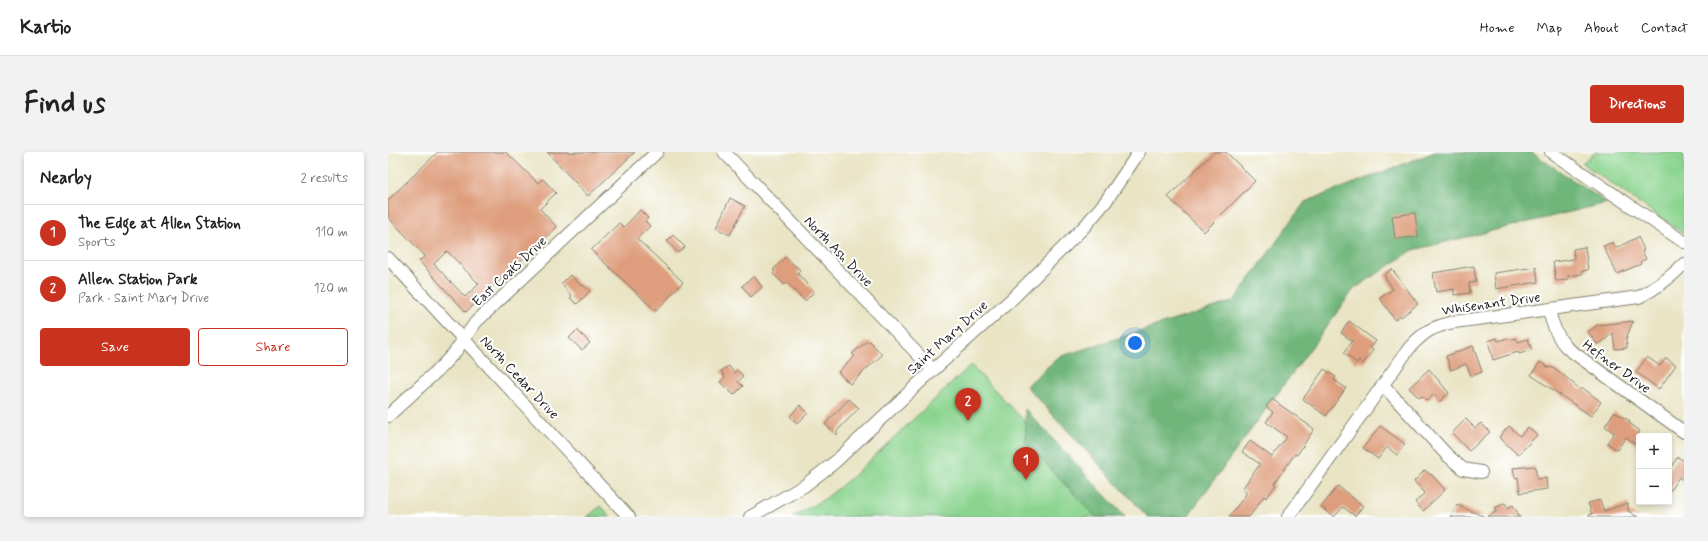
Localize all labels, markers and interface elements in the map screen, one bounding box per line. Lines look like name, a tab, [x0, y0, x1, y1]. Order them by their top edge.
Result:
text: Kartio	[20, 15, 71, 40]
text: Home	[1480, 19, 1514, 37]
text: Map	[1536, 19, 1562, 37]
text: About	[1584, 19, 1619, 37]
text: Contact	[1641, 19, 1688, 37]
button: Directions	[1590, 85, 1684, 123]
text: Find us	[24, 86, 105, 123]
text: Nearby	[40, 167, 92, 189]
text: 2 results	[301, 170, 348, 187]
street label: North Ash Drive	[800, 212, 877, 291]
text: The Edge at Allen Station	[78, 214, 241, 234]
text: 1	[50, 224, 56, 241]
text: 110 m	[315, 224, 348, 241]
street label: East Coats Drive	[469, 233, 551, 311]
text: Sports	[78, 234, 116, 251]
text: Allen Station Park	[78, 270, 197, 290]
text: 2	[50, 280, 56, 297]
text: 120 m	[314, 280, 348, 297]
street label: Whisenant Drive	[1441, 288, 1542, 320]
text: Park · Saint Mary Drive	[78, 290, 209, 307]
street label: Saint Mary Drive	[904, 297, 992, 379]
button: Save	[40, 328, 190, 366]
button: Share	[198, 328, 348, 366]
street label: North Cedar Drive	[476, 332, 563, 423]
your location	[1125, 333, 1145, 353]
street label: Hefner Drive	[1579, 336, 1654, 398]
pin: 2	[955, 388, 981, 421]
map controls	[1636, 433, 1672, 505]
button: +	[1636, 433, 1672, 469]
pin: 1	[1013, 447, 1039, 480]
button: −	[1636, 469, 1672, 505]

